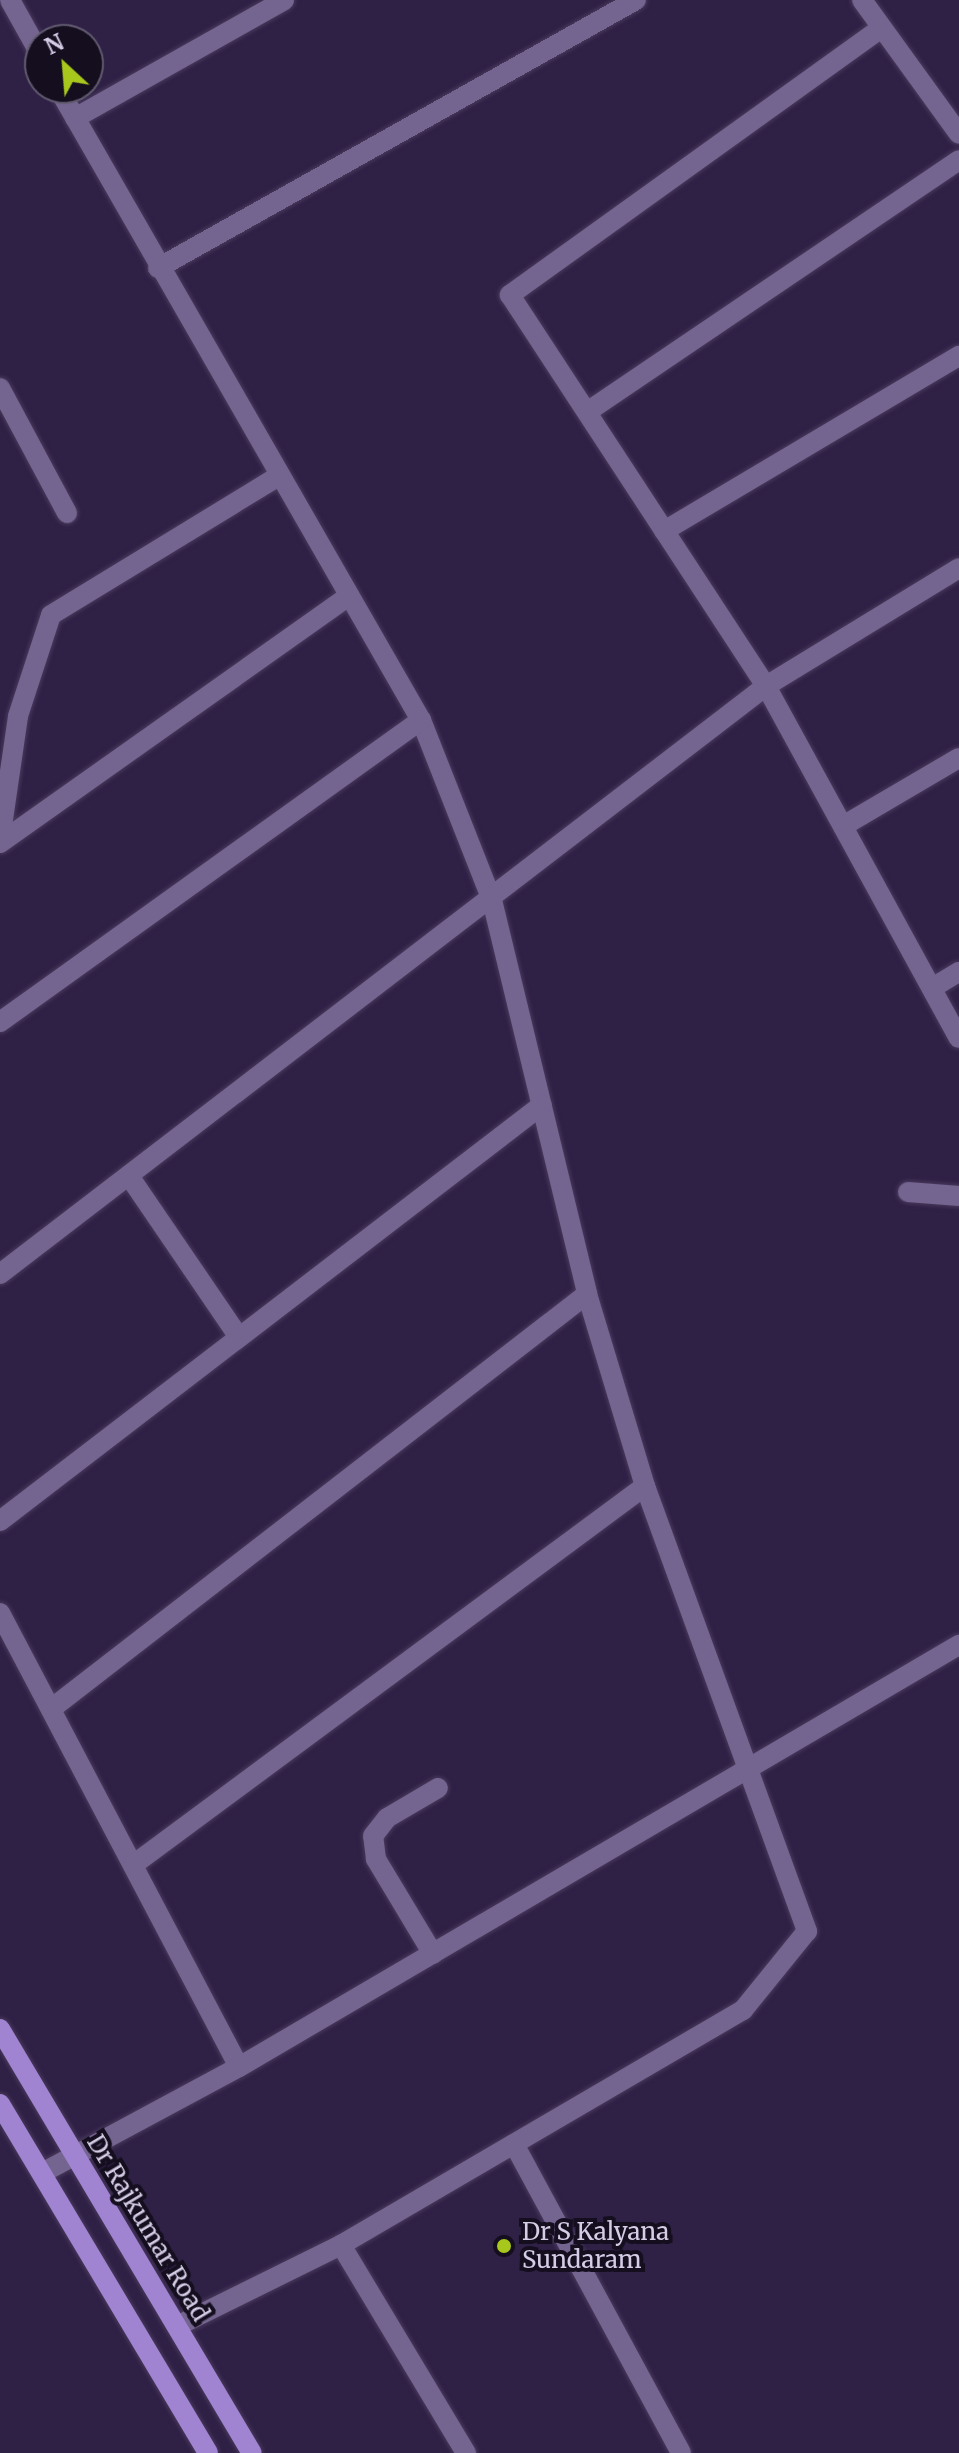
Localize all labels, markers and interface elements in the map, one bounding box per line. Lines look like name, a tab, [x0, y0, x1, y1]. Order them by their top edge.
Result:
north arrow	[24, 24, 104, 104]
text: N	[40, 28, 68, 61]
street label: Dr Rajkumar Road	[81, 2130, 215, 2326]
place label: Dr S Kalyana Sundaram	[522, 2218, 669, 2274]
marker: Dr S Kalyana Sundaram	[493, 2235, 515, 2257]

